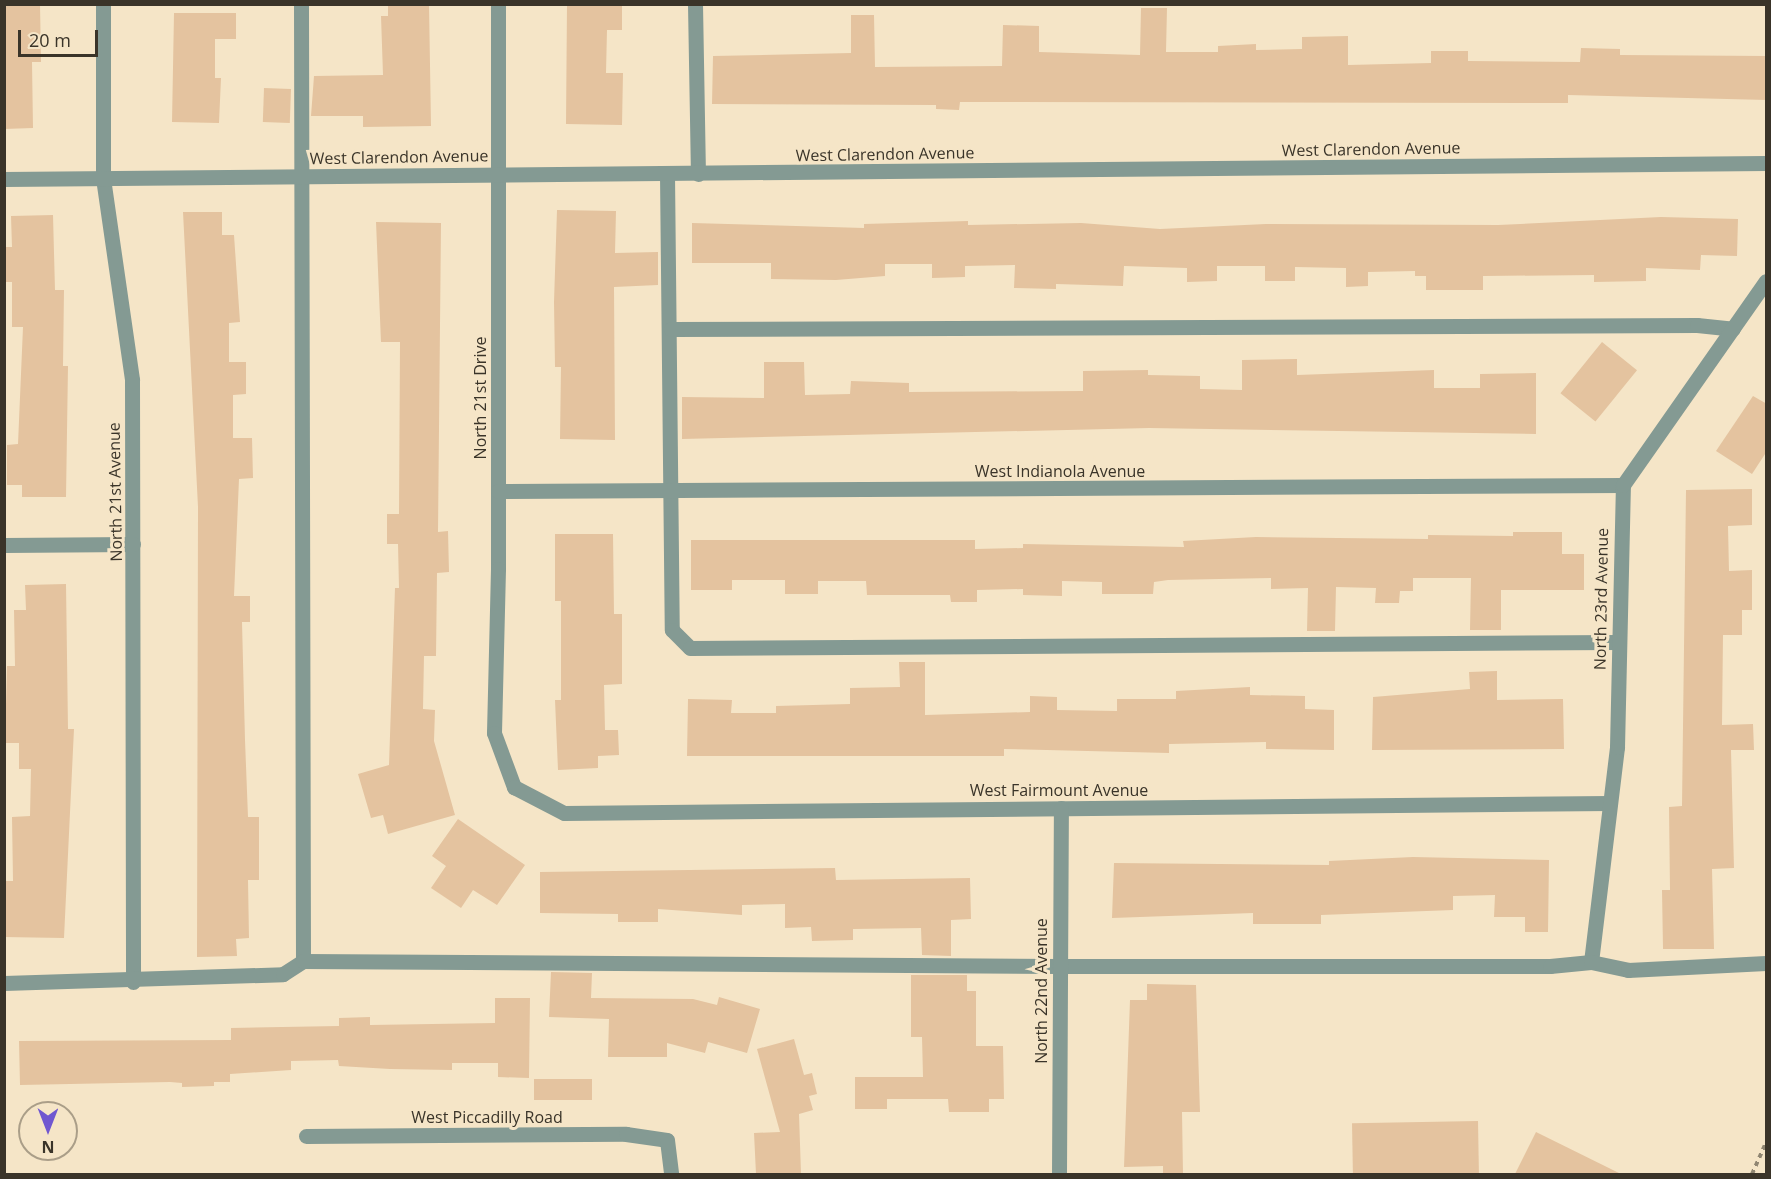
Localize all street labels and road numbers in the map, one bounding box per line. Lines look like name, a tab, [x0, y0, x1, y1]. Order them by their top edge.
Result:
street label: West Clarendon Avenue	[1282, 138, 1460, 160]
street label: West Clarendon Avenue	[796, 143, 974, 165]
street label: West Clarendon Avenue	[310, 146, 488, 168]
street label: North 21st Drive	[470, 337, 490, 459]
street label: North 21st Avenue	[104, 422, 126, 562]
street label: West Indianola Avenue	[975, 461, 1145, 481]
street label: North 23rd Avenue	[1590, 528, 1612, 670]
street label: West Fairmount Avenue	[970, 780, 1148, 800]
street label: North 22nd Avenue	[1031, 918, 1051, 1064]
street label: West Piccadilly Road	[411, 1107, 563, 1127]

